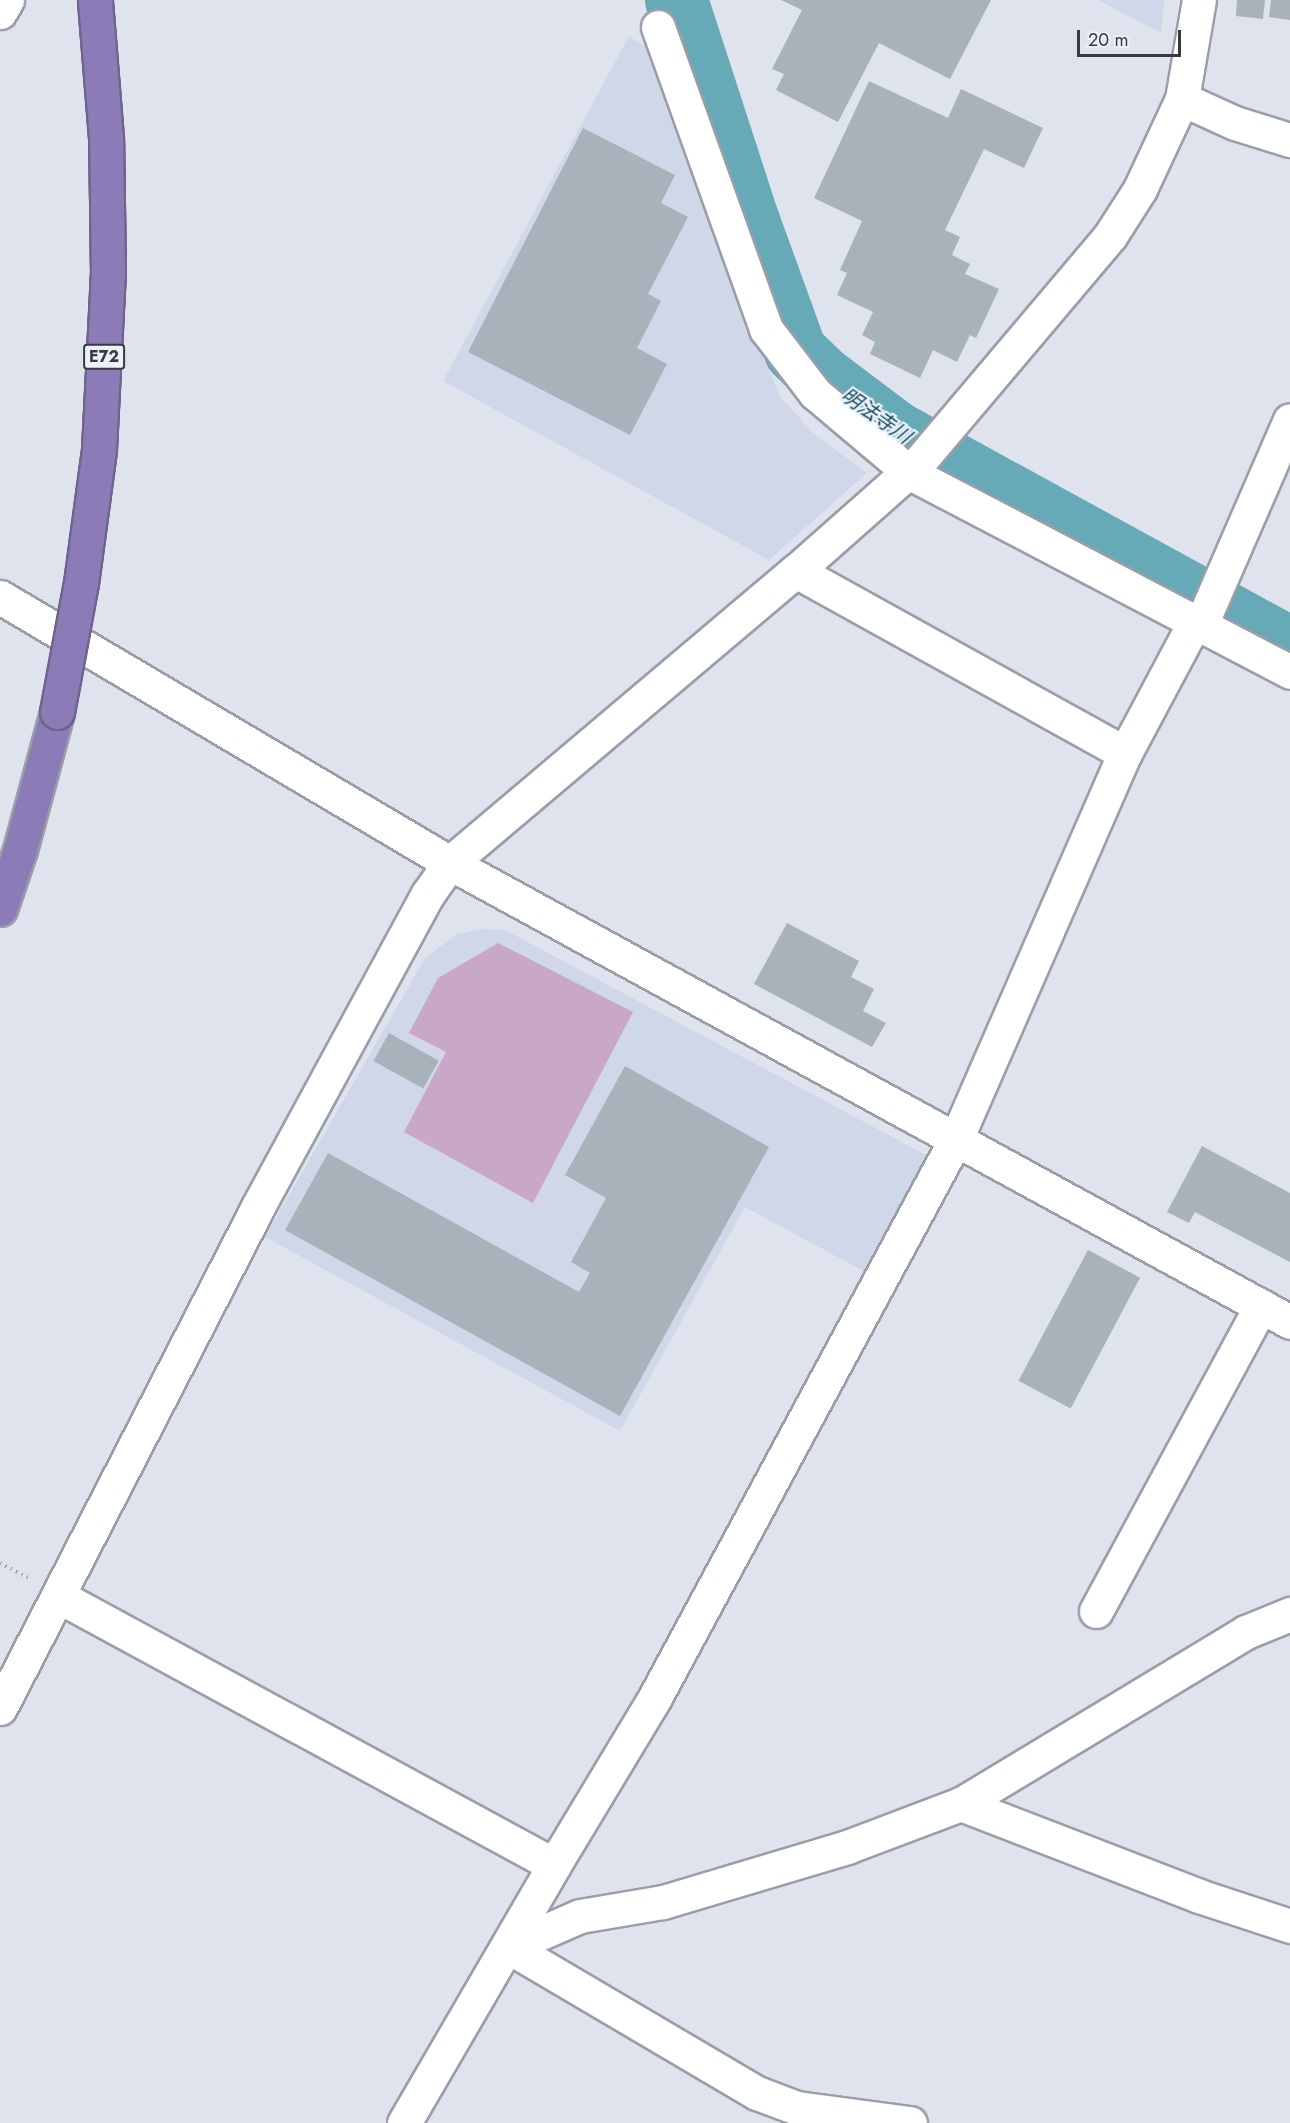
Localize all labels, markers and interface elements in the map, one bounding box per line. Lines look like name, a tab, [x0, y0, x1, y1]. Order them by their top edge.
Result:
scale bar	[1080, 18, 1184, 56]
text: 20 m	[1088, 27, 1128, 53]
road number: E72	[83, 344, 125, 370]
water label: 明法寺川	[836, 383, 916, 449]

